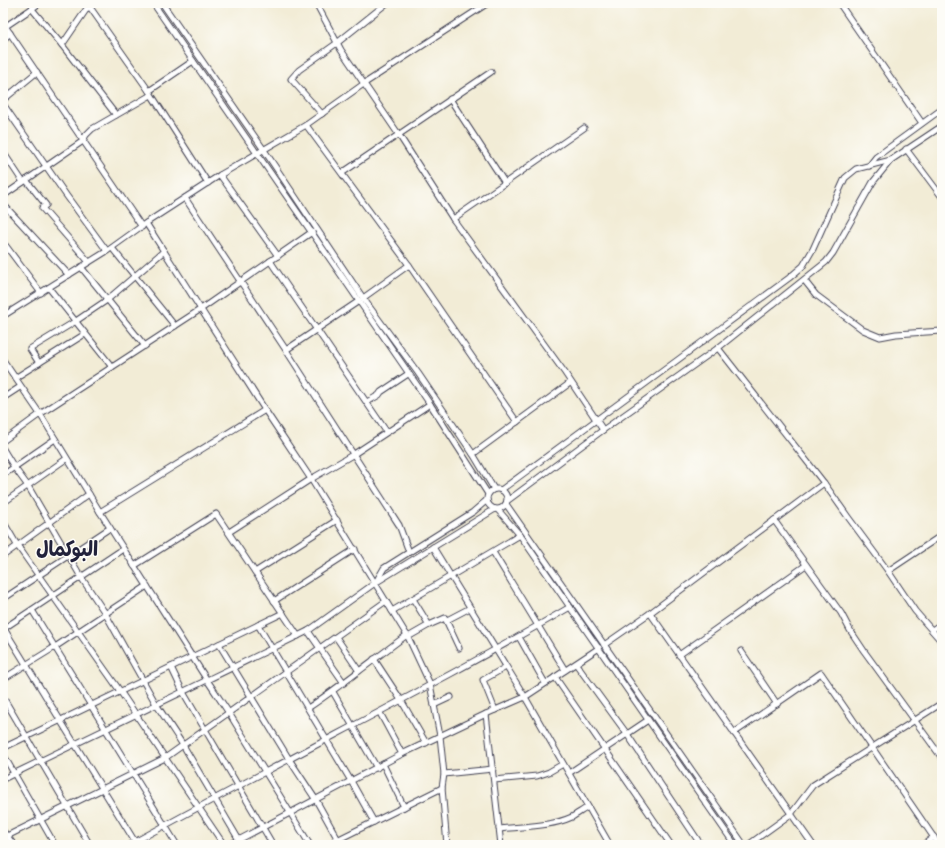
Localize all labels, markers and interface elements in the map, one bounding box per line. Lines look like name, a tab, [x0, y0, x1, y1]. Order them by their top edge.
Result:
district label: البوكمال	[36, 537, 98, 566]

